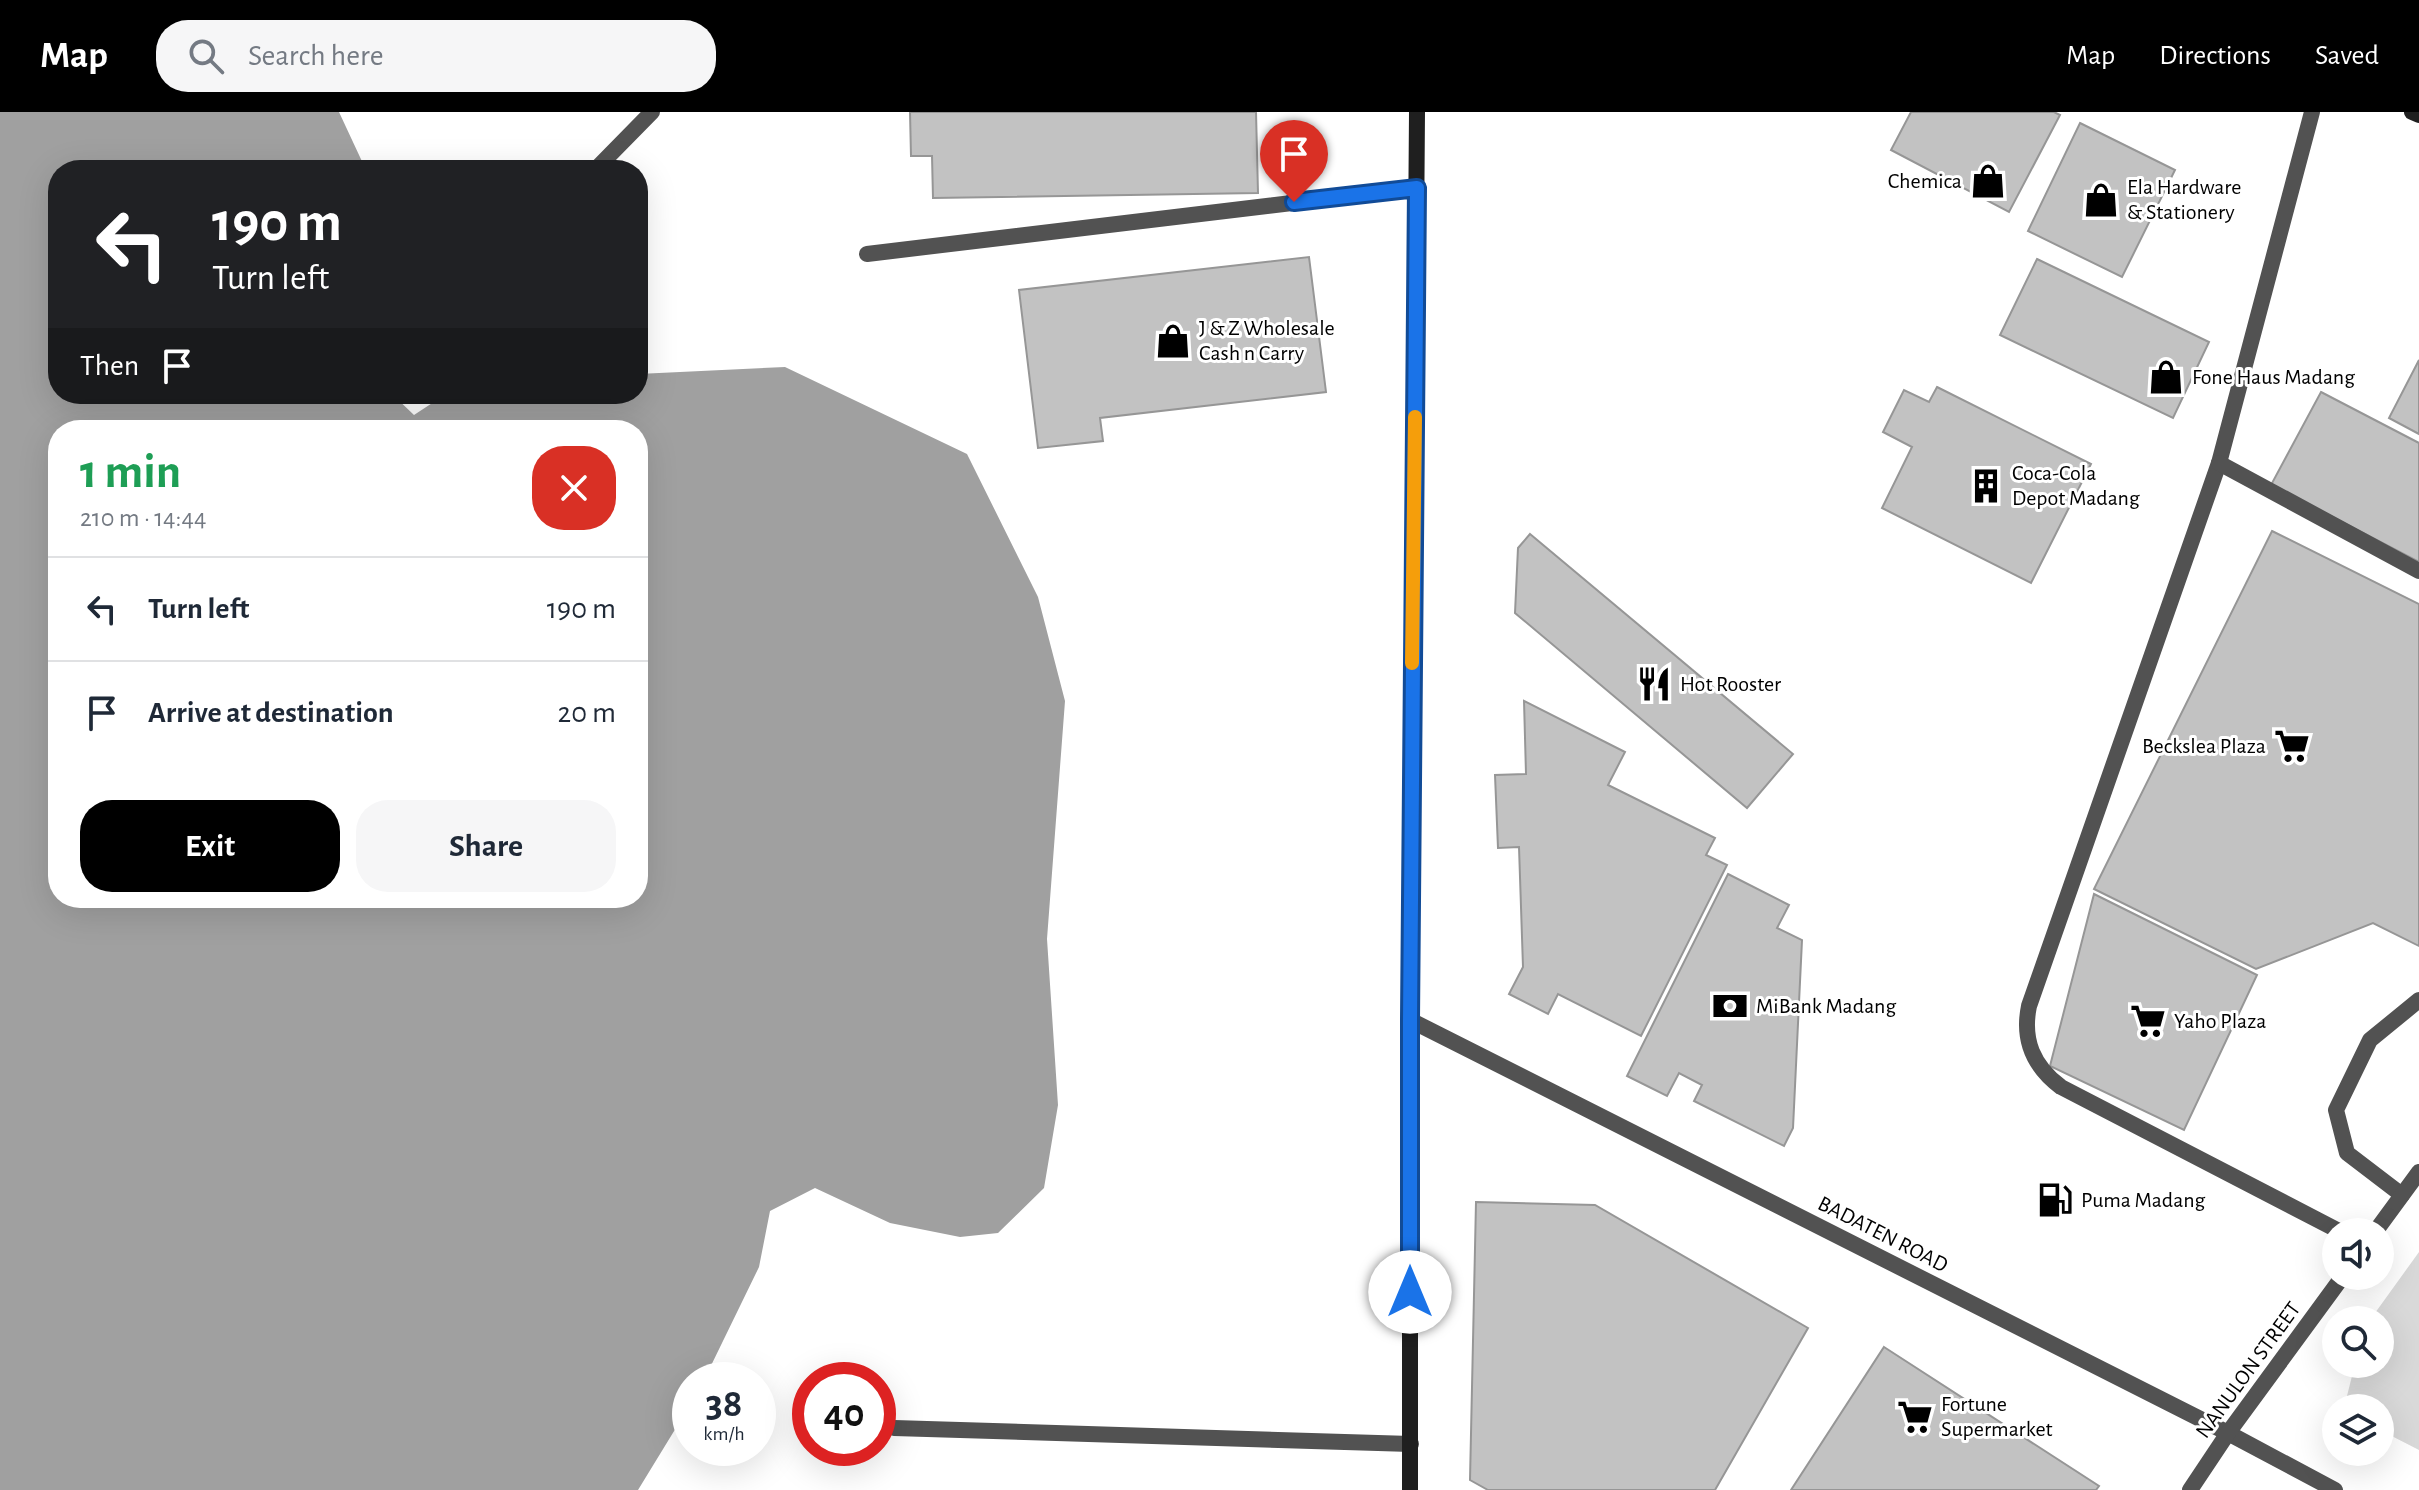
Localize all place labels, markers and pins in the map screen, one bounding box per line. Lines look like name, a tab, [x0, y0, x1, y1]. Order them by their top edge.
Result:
pin	[1260, 120, 1328, 202]
shop icon: Chemica	[1969, 162, 2007, 200]
place label: Chemica	[1888, 170, 1962, 192]
place label: Ela Hardware & Stationery	[2127, 176, 2241, 223]
shop icon: Ela Hardware & Stationery	[2082, 181, 2120, 219]
place label: J & Z Wholesale Cash n Carry	[1199, 317, 1335, 364]
shop icon: J & Z Wholesale Cash n Carry	[1154, 322, 1192, 360]
shop icon: Fone Haus Madang	[2147, 358, 2185, 396]
place label: Fone Haus Madang	[2192, 366, 2355, 388]
place label: Coca-Cola Depot Madang	[2012, 462, 2140, 509]
building icon: Coca-Cola Depot Madang	[1967, 467, 2005, 505]
restaurant icon: Hot Rooster	[1635, 665, 1673, 703]
place label: Hot Rooster	[1680, 673, 1781, 695]
supermarket icon: Beckslea Plaza	[2273, 727, 2311, 765]
place label: Beckslea Plaza	[2142, 735, 2266, 757]
bank icon: MiBank Madang	[1711, 987, 1749, 1025]
place label: MiBank Madang	[1756, 995, 1896, 1017]
supermarket icon: Yaho Plaza	[2129, 1002, 2167, 1040]
place label: Yaho Plaza	[2174, 1010, 2267, 1032]
fuel station icon: Puma Madang	[2036, 1181, 2074, 1219]
place label: Puma Madang	[2081, 1189, 2205, 1211]
place label: Fortune Supermarket	[1941, 1393, 2053, 1440]
supermarket icon: Fortune Supermarket	[1896, 1398, 1934, 1436]

